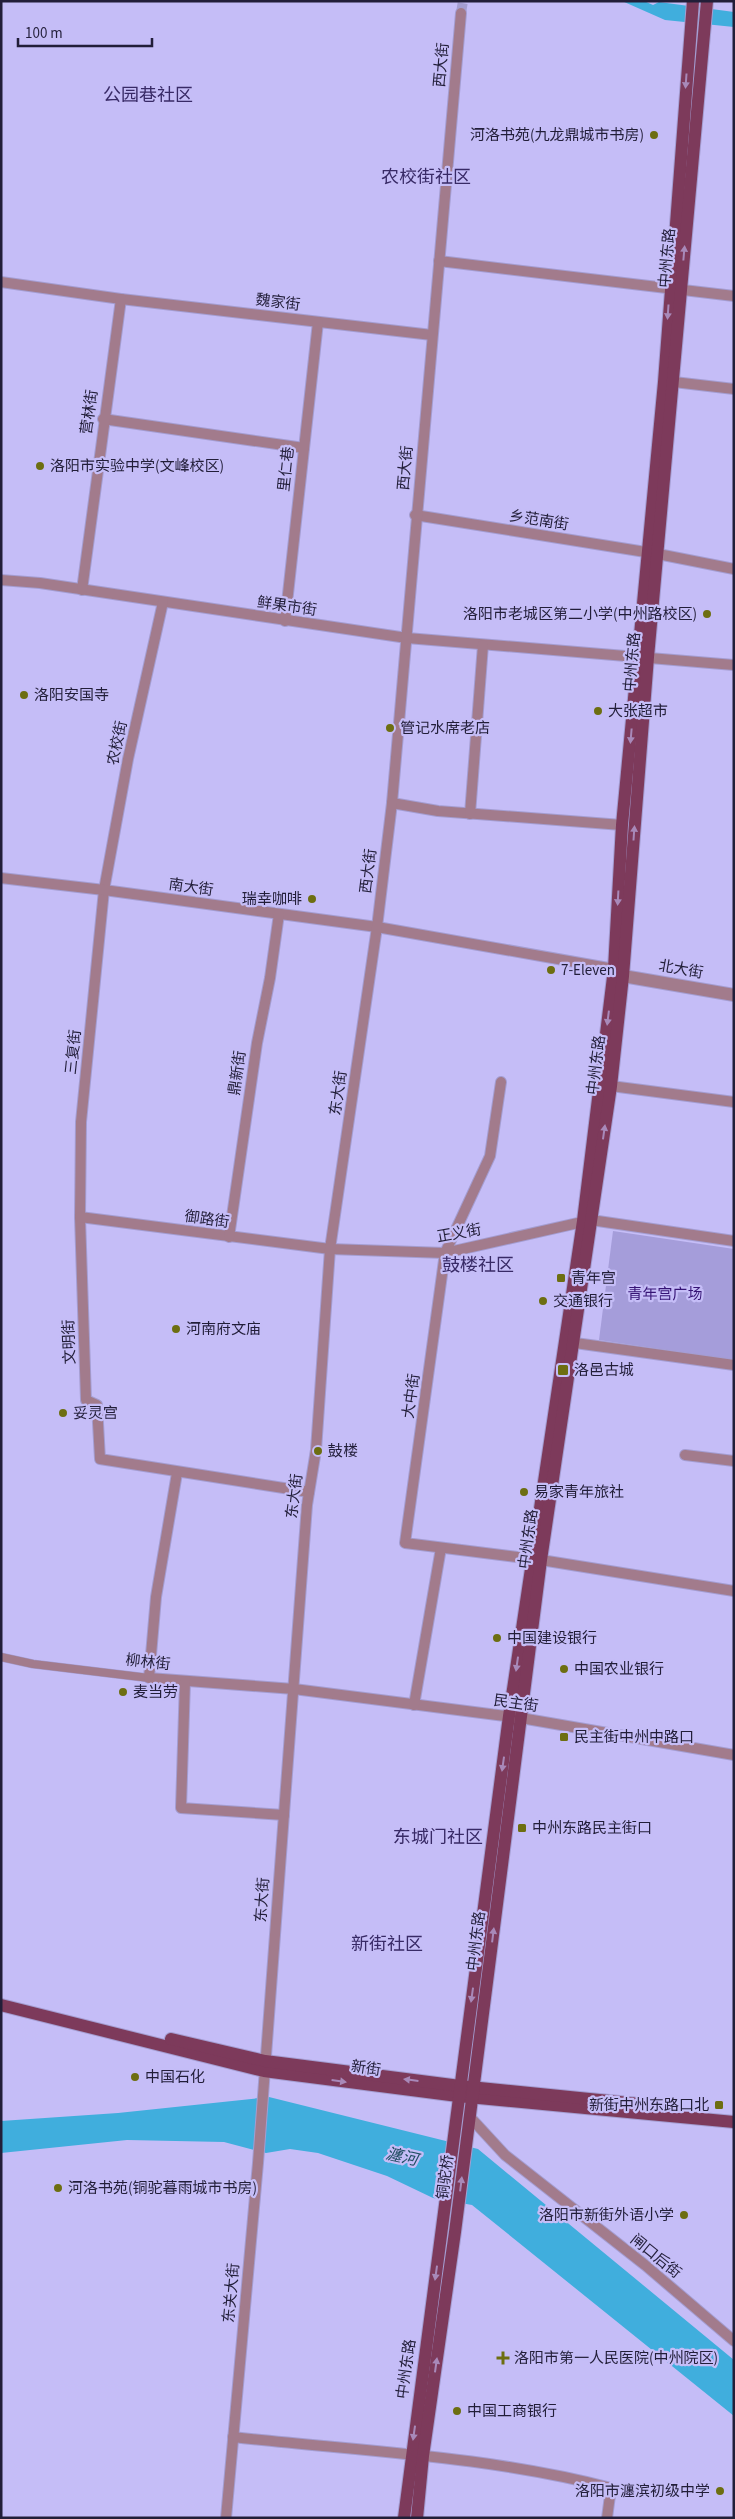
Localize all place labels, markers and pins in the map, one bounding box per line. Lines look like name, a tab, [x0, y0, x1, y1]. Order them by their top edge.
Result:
place label: 河洛书苑(九龙鼎城市书房)	[470, 125, 644, 146]
marker: 河洛书苑(九龙鼎城市书房)	[648, 129, 660, 141]
place label: 洛阳市实验中学(文峰校区)	[50, 456, 224, 477]
marker: 洛阳市实验中学(文峰校区)	[34, 460, 46, 472]
place label: 洛阳市老城区第二小学(中州路校区)	[463, 604, 697, 625]
marker: 洛阳市老城区第二小学(中州路校区)	[701, 608, 713, 620]
place label: 洛阳安国寺	[34, 685, 109, 706]
marker: 洛阳安国寺	[18, 689, 30, 701]
place label: 大张超市	[608, 701, 668, 722]
marker: 大张超市	[592, 705, 604, 717]
place label: 管记水席老店	[400, 718, 490, 739]
marker: 管记水席老店	[384, 722, 396, 734]
place label: 瑞幸咖啡	[242, 889, 302, 910]
marker: 瑞幸咖啡	[306, 893, 318, 905]
place label: 7-Eleven	[561, 960, 615, 981]
marker: 7-Eleven	[545, 964, 557, 976]
place label: 青年宫	[571, 1268, 616, 1289]
marker: 青年宫	[555, 1272, 567, 1284]
place label: 交通银行	[553, 1291, 613, 1312]
marker: 交通银行	[537, 1295, 549, 1307]
place label: 河南府文庙	[186, 1319, 261, 1340]
marker: 河南府文庙	[170, 1323, 182, 1335]
place label: 洛邑古城	[574, 1360, 634, 1381]
marker: 洛邑古城	[556, 1363, 570, 1377]
place label: 妥灵宫	[73, 1403, 118, 1424]
marker: 妥灵宫	[57, 1407, 69, 1419]
place label: 鼓楼	[328, 1441, 358, 1462]
marker: 鼓楼	[312, 1445, 324, 1457]
place label: 易家青年旅社	[534, 1482, 624, 1503]
marker: 易家青年旅社	[518, 1486, 530, 1498]
place label: 中国建设银行	[507, 1628, 597, 1649]
marker: 中国建设银行	[491, 1632, 503, 1644]
place label: 中国农业银行	[574, 1659, 664, 1680]
marker: 中国农业银行	[558, 1663, 570, 1675]
place label: 麦当劳	[133, 1682, 178, 1703]
marker: 麦当劳	[117, 1686, 129, 1698]
place label: 民主街中州中路口	[574, 1727, 694, 1748]
marker: 民主街中州中路口	[558, 1731, 570, 1743]
place label: 中州东路民主街口	[532, 1818, 652, 1839]
marker: 中州东路民主街口	[516, 1822, 528, 1834]
place label: 中国石化	[145, 2067, 205, 2088]
marker: 中国石化	[129, 2071, 141, 2083]
place label: 新街中州东路口北	[589, 2095, 709, 2116]
marker: 新街中州东路口北	[713, 2099, 725, 2111]
place label: 河洛书苑(铜驼暮雨城市书房)	[68, 2178, 257, 2199]
marker: 河洛书苑(铜驼暮雨城市书房)	[52, 2182, 64, 2194]
place label: 洛阳市新街外语小学	[539, 2205, 674, 2226]
marker: 洛阳市新街外语小学	[678, 2209, 690, 2221]
place label: 洛阳市第一人民医院(中州院区)	[514, 2348, 718, 2369]
marker: 洛阳市第一人民医院(中州院区)	[496, 2351, 510, 2365]
place label: 中国工商银行	[467, 2401, 557, 2422]
marker: 中国工商银行	[451, 2405, 463, 2417]
place label: 洛阳市瀍滨初级中学	[575, 2481, 710, 2502]
marker: 洛阳市瀍滨初级中学	[714, 2485, 726, 2497]

